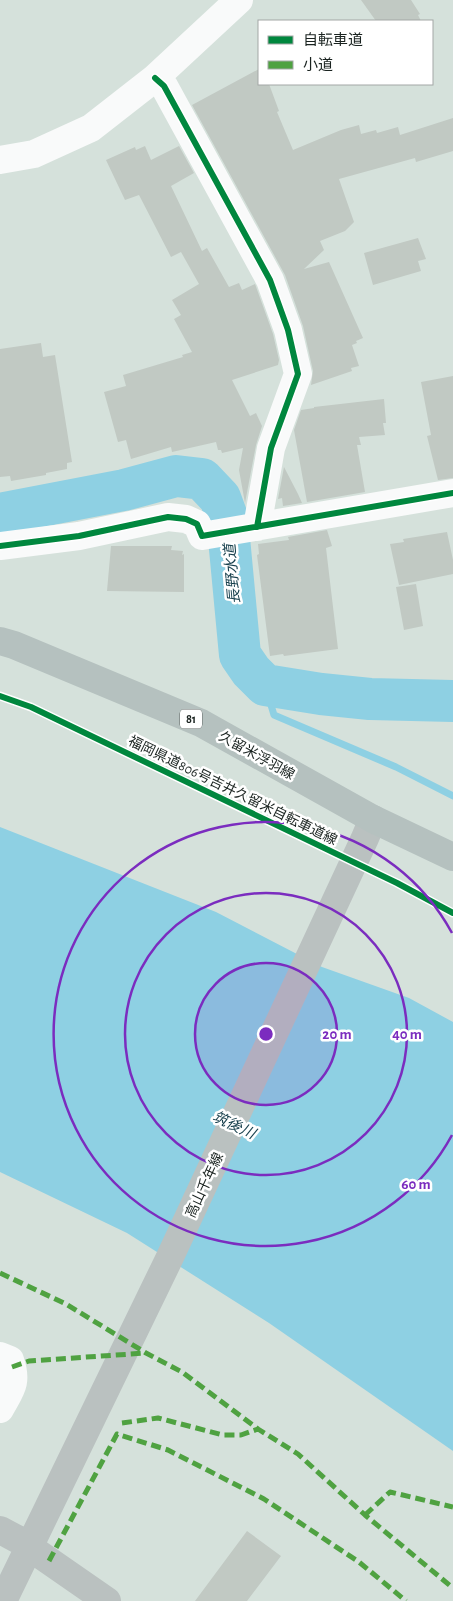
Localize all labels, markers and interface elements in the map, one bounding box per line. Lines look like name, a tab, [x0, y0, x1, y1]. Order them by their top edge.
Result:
legend	[258, 20, 433, 85]
text: 自転車道	[303, 32, 363, 48]
text: 小道	[303, 57, 333, 73]
water label: 長野水道	[221, 541, 243, 605]
road number: 81	[180, 710, 202, 729]
street label: 久留米浮羽線	[216, 729, 297, 782]
street label: 福岡県道806号吉井久留米自転車道線	[126, 732, 340, 848]
centre of rings	[257, 1025, 275, 1043]
text: 20 m	[322, 1027, 352, 1042]
text: 40 m	[392, 1027, 422, 1042]
water label: 筑後川	[210, 1108, 260, 1143]
street label: 高山千年線	[183, 1150, 226, 1220]
text: 60 m	[401, 1177, 431, 1192]

